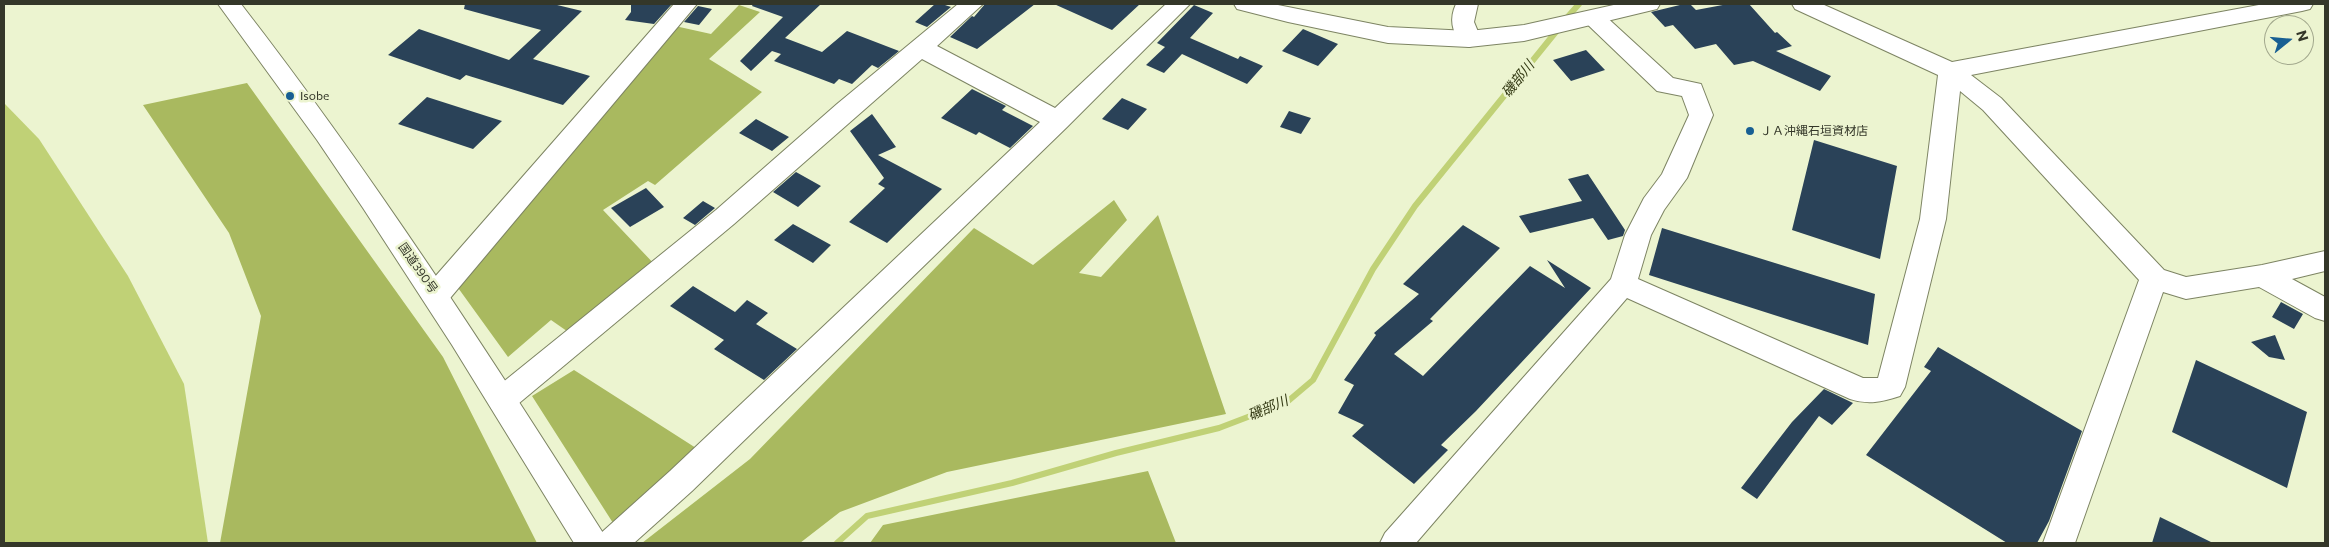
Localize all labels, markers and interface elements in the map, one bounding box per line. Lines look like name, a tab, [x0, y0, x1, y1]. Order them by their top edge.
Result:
north arrow	[2264, 15, 2314, 65]
text: N	[2293, 28, 2313, 43]
water label: 磯部川	[1498, 57, 1538, 101]
place label: Isobe	[300, 89, 329, 103]
marker: Isobe	[284, 90, 296, 102]
place label: ＪＡ沖縄石垣資材店	[1760, 124, 1868, 138]
marker: ＪＡ沖縄石垣資材店	[1744, 125, 1756, 137]
street label: 国道390号	[395, 240, 441, 296]
water label: 磯部川	[1245, 392, 1291, 424]

